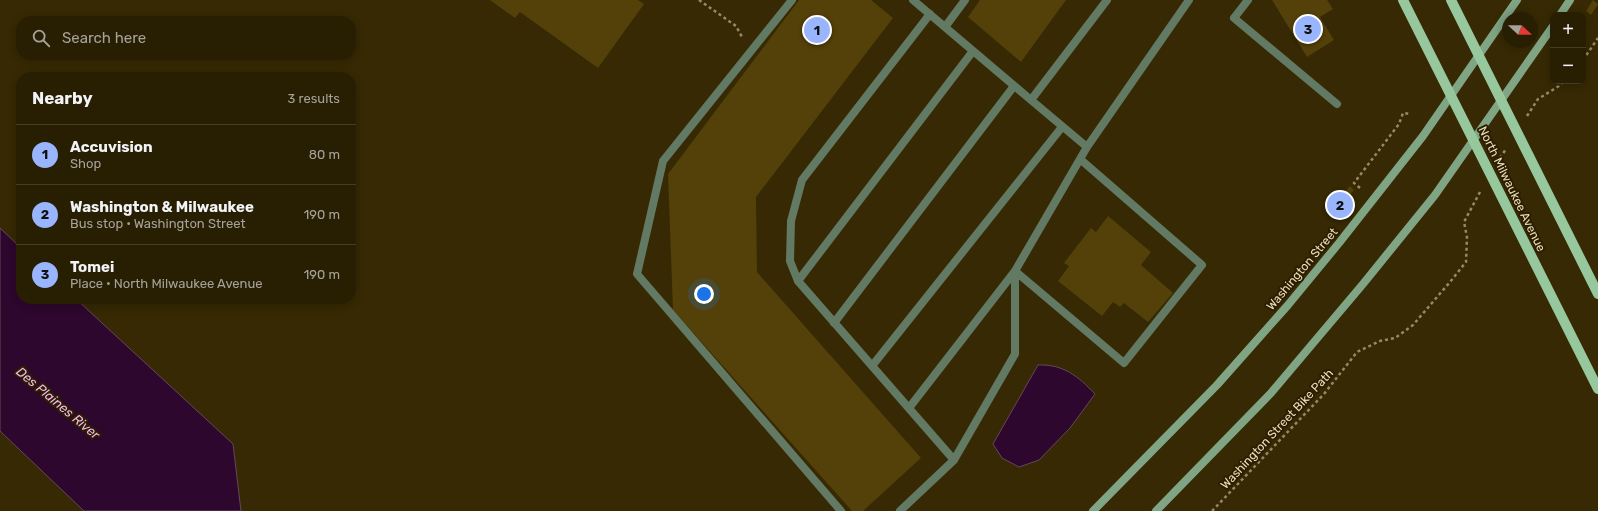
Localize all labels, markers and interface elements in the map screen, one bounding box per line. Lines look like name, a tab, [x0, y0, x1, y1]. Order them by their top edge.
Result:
north arrow	[1502, 12, 1538, 48]
map controls	[1550, 12, 1586, 84]
button: +	[1550, 12, 1586, 48]
pin: 3	[1295, 14, 1321, 44]
pin: 1	[804, 15, 830, 45]
search box	[16, 16, 356, 60]
icon: search	[30, 27, 52, 49]
text: Search here	[62, 29, 146, 47]
button: −	[1550, 48, 1586, 84]
text: Nearby	[32, 88, 93, 108]
text: 3 results	[288, 91, 340, 106]
street label: North Milwaukee Avenue	[1476, 124, 1549, 254]
text: Accuvision	[70, 138, 153, 156]
text: 1	[42, 147, 48, 162]
text: 80 m	[309, 147, 340, 162]
text: Shop	[70, 156, 101, 171]
pin: 2	[1327, 190, 1353, 220]
text: Washington & Milwaukee	[70, 198, 254, 216]
text: 2	[41, 207, 49, 222]
text: 190 m	[304, 207, 340, 222]
text: Bus stop · Washington Street	[70, 216, 246, 231]
street label: Washington Street	[1263, 225, 1341, 313]
text: Tomei	[70, 258, 114, 276]
text: 3	[41, 267, 49, 282]
text: 190 m	[304, 267, 340, 282]
text: Place · North Milwaukee Avenue	[70, 276, 263, 291]
your location	[694, 284, 714, 304]
water label: Des Plaines River	[13, 364, 104, 443]
street label: Washington Street Bike Path	[1218, 366, 1336, 492]

